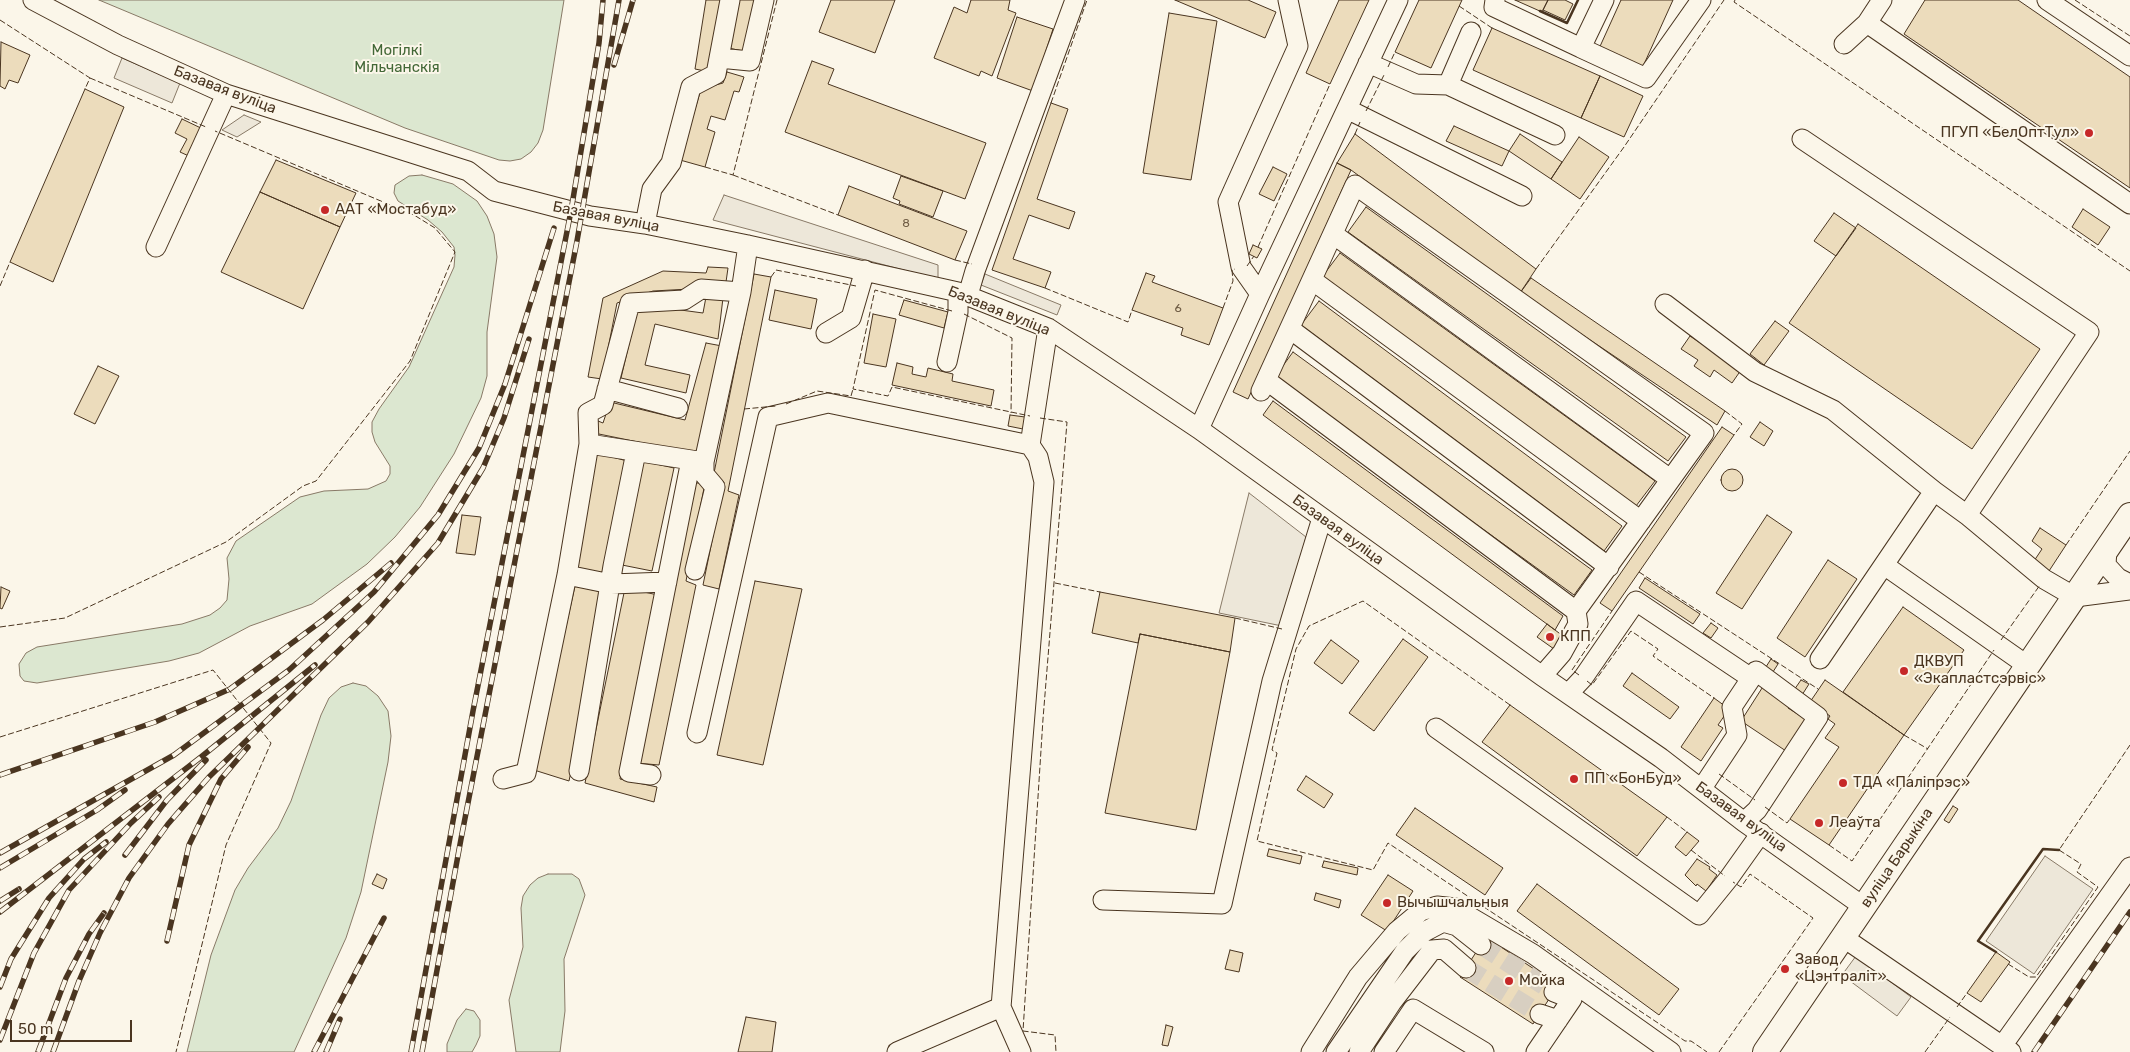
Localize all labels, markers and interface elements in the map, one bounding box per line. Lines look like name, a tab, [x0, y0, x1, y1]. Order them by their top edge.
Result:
park label: Могілкі Мільчанскія	[354, 42, 440, 77]
street label: Базавая вуліца	[171, 62, 279, 118]
place label: ПГУП «БелОптТул»	[1940, 124, 2079, 142]
marker: ПГУП «БелОптТул»	[2083, 127, 2095, 139]
street label: Базавая вуліца	[551, 198, 661, 236]
place label: ААТ «Мостабуд»	[335, 201, 456, 219]
marker: ААТ «Мостабуд»	[319, 204, 331, 216]
house number: 8	[902, 217, 910, 231]
street label: Базавая вуліца	[945, 282, 1053, 340]
house number: 6	[1174, 302, 1182, 316]
street label: Базавая вуліца	[1289, 491, 1387, 569]
place label: КПП	[1560, 628, 1591, 646]
marker: КПП	[1544, 631, 1556, 643]
place label: ДКВУП «Экапластсэрвіс»	[1914, 653, 2046, 688]
marker: ДКВУП «Экапластсэрвіс»	[1898, 665, 1910, 677]
place label: ПП «БонБуд»	[1584, 770, 1681, 788]
marker: ПП «БонБуд»	[1568, 773, 1580, 785]
place label: ТДА «Паліпрэс»	[1853, 774, 1970, 792]
marker: ТДА «Паліпрэс»	[1837, 777, 1849, 789]
street label: Базавая вуліца	[1692, 778, 1790, 856]
street label: вуліца Барыкіна	[1857, 805, 1937, 911]
place label: Леаўта	[1829, 814, 1880, 832]
marker: Леаўта	[1813, 817, 1825, 829]
place label: Вычышчальныя	[1397, 894, 1509, 912]
marker: Вычышчальныя	[1381, 897, 1393, 909]
place label: Завод «Цэнтраліт»	[1795, 951, 1887, 986]
marker: Завод «Цэнтраліт»	[1779, 963, 1791, 975]
place label: Мойка	[1519, 972, 1565, 990]
marker: Мойка	[1503, 975, 1515, 987]
scale bar	[12, 1010, 135, 1042]
text: 50 m	[18, 1020, 53, 1038]

